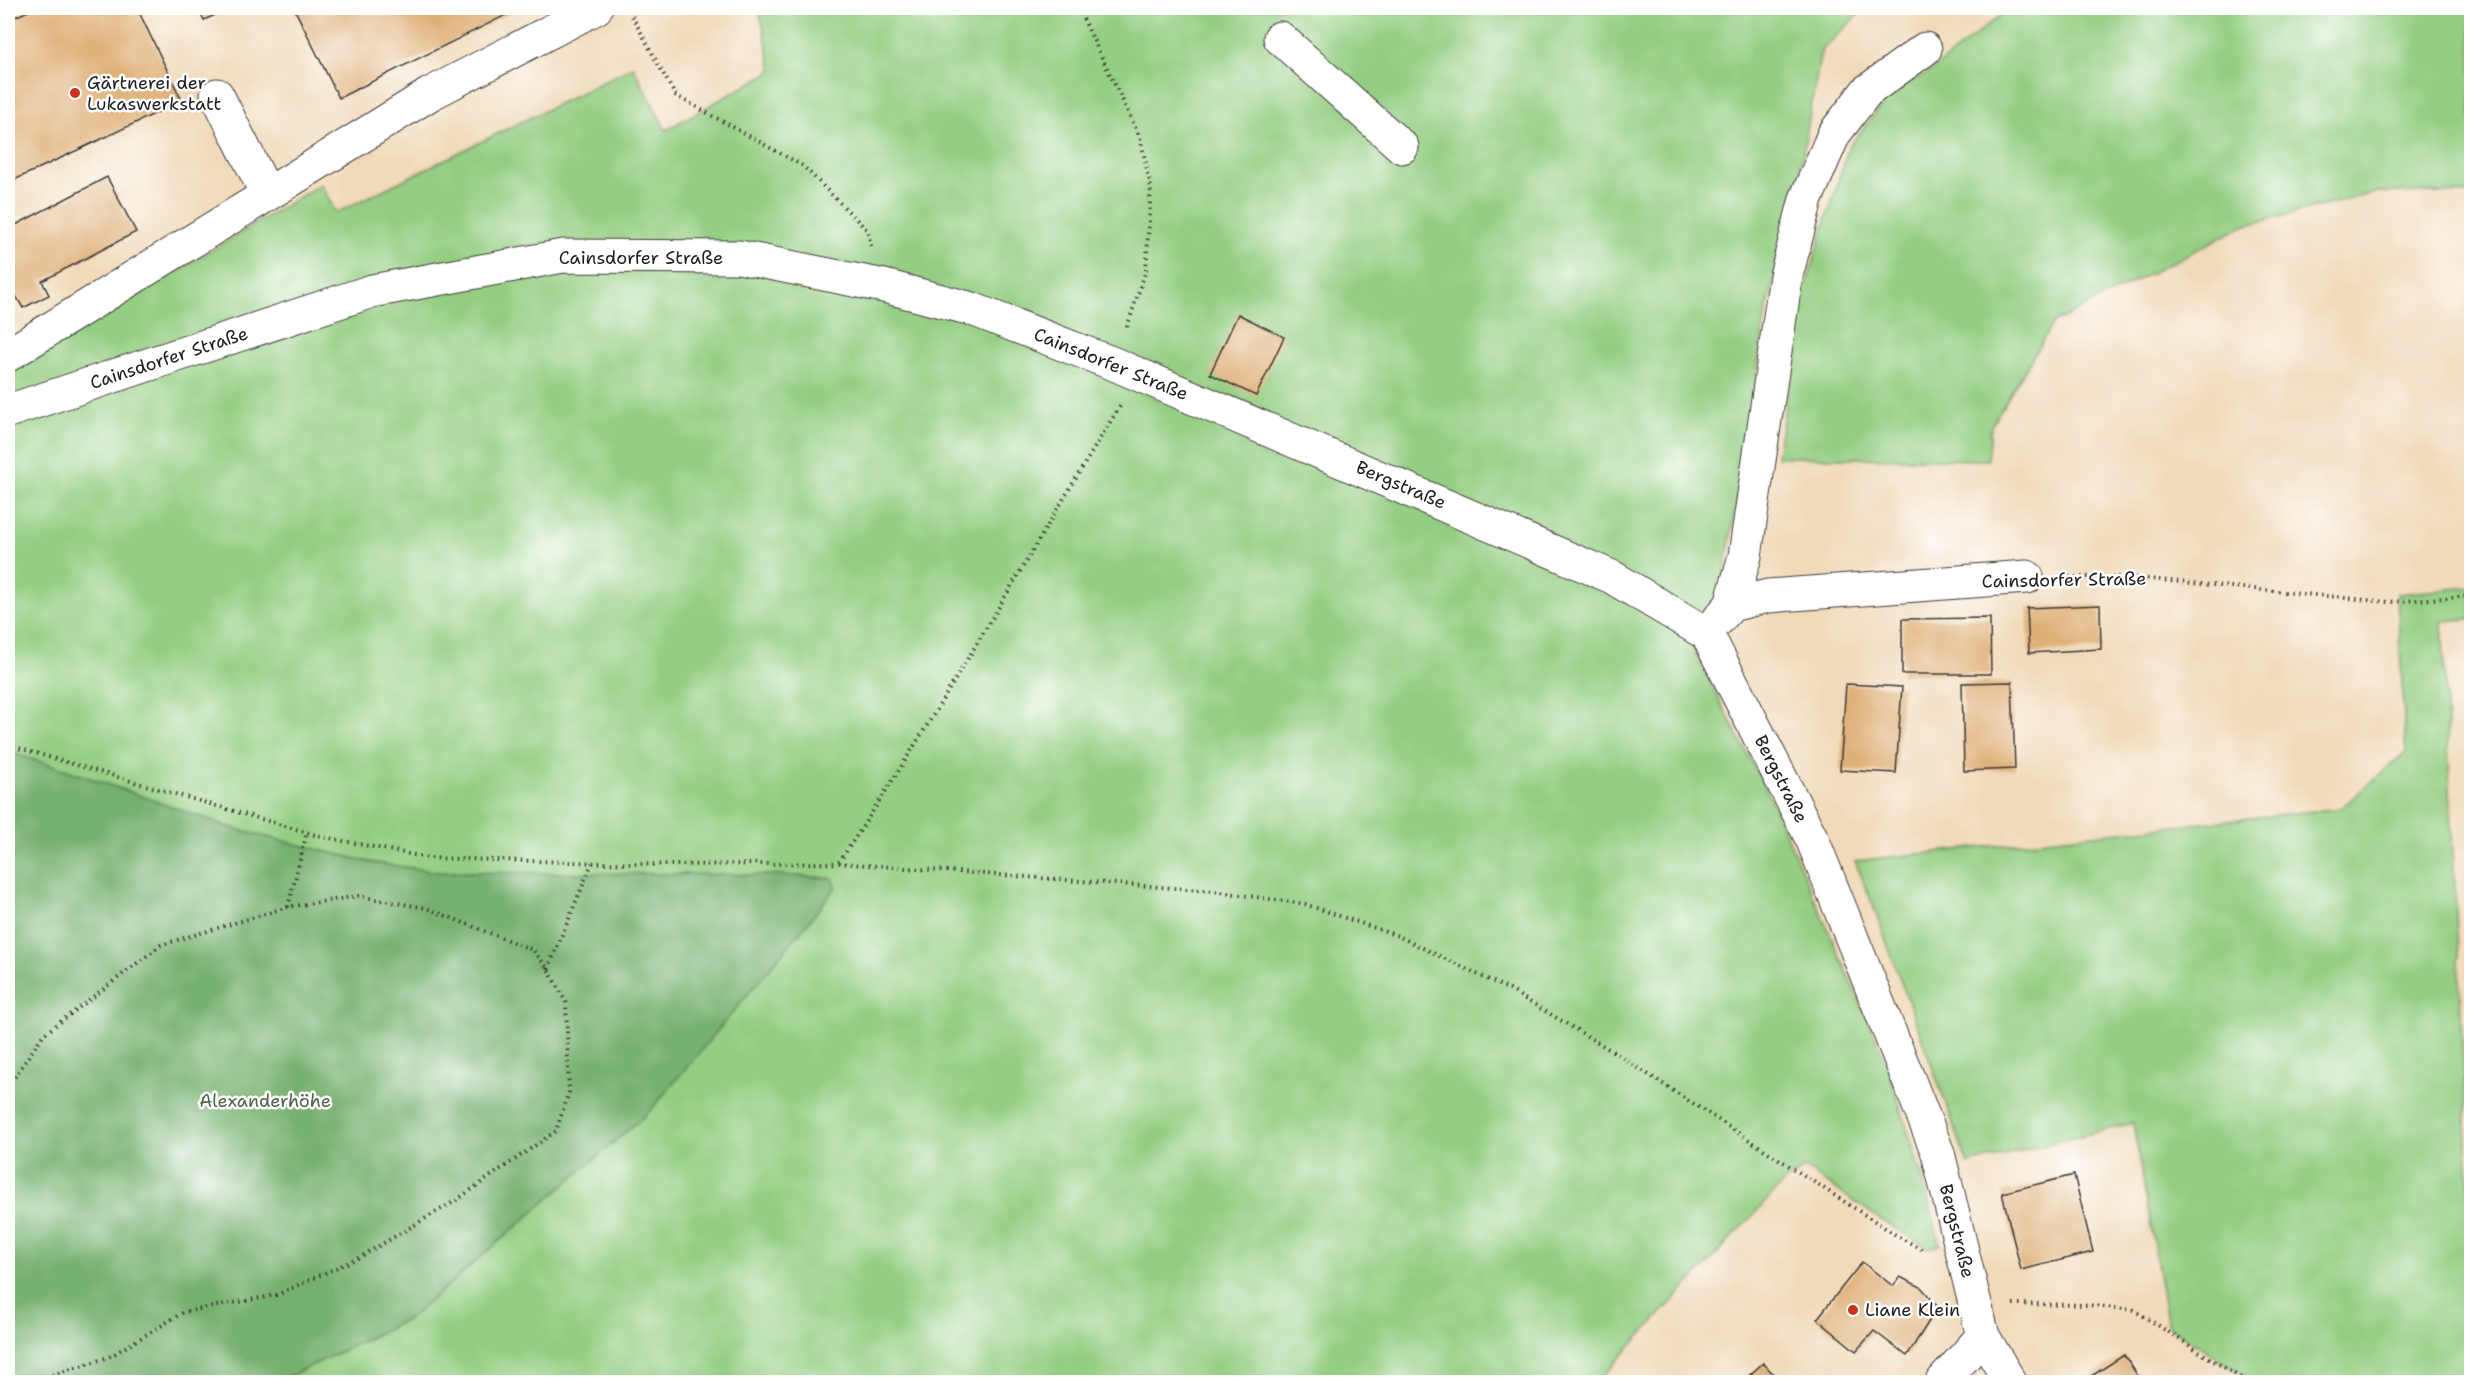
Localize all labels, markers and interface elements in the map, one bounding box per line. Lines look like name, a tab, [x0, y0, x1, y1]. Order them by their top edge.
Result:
place label: Gärtnerei der Lukaswerkstatt	[87, 71, 222, 116]
marker: Gärtnerei der Lukaswerkstatt	[68, 86, 82, 100]
street label: Cainsdorfer Straße	[559, 246, 723, 270]
street label: Cainsdorfer Straße	[87, 321, 251, 395]
street label: Cainsdorfer Straße	[1030, 322, 1192, 406]
street label: Bergstraße	[1352, 455, 1450, 515]
street label: Cainsdorfer Straße	[1982, 567, 2146, 593]
street label: Bergstraße	[1749, 731, 1813, 827]
park label: Alexanderhöhe	[199, 1089, 331, 1113]
street label: Bergstraße	[1934, 1182, 1980, 1280]
place label: Liane Klein	[1865, 1298, 1960, 1322]
marker: Liane Klein	[1846, 1303, 1860, 1317]

